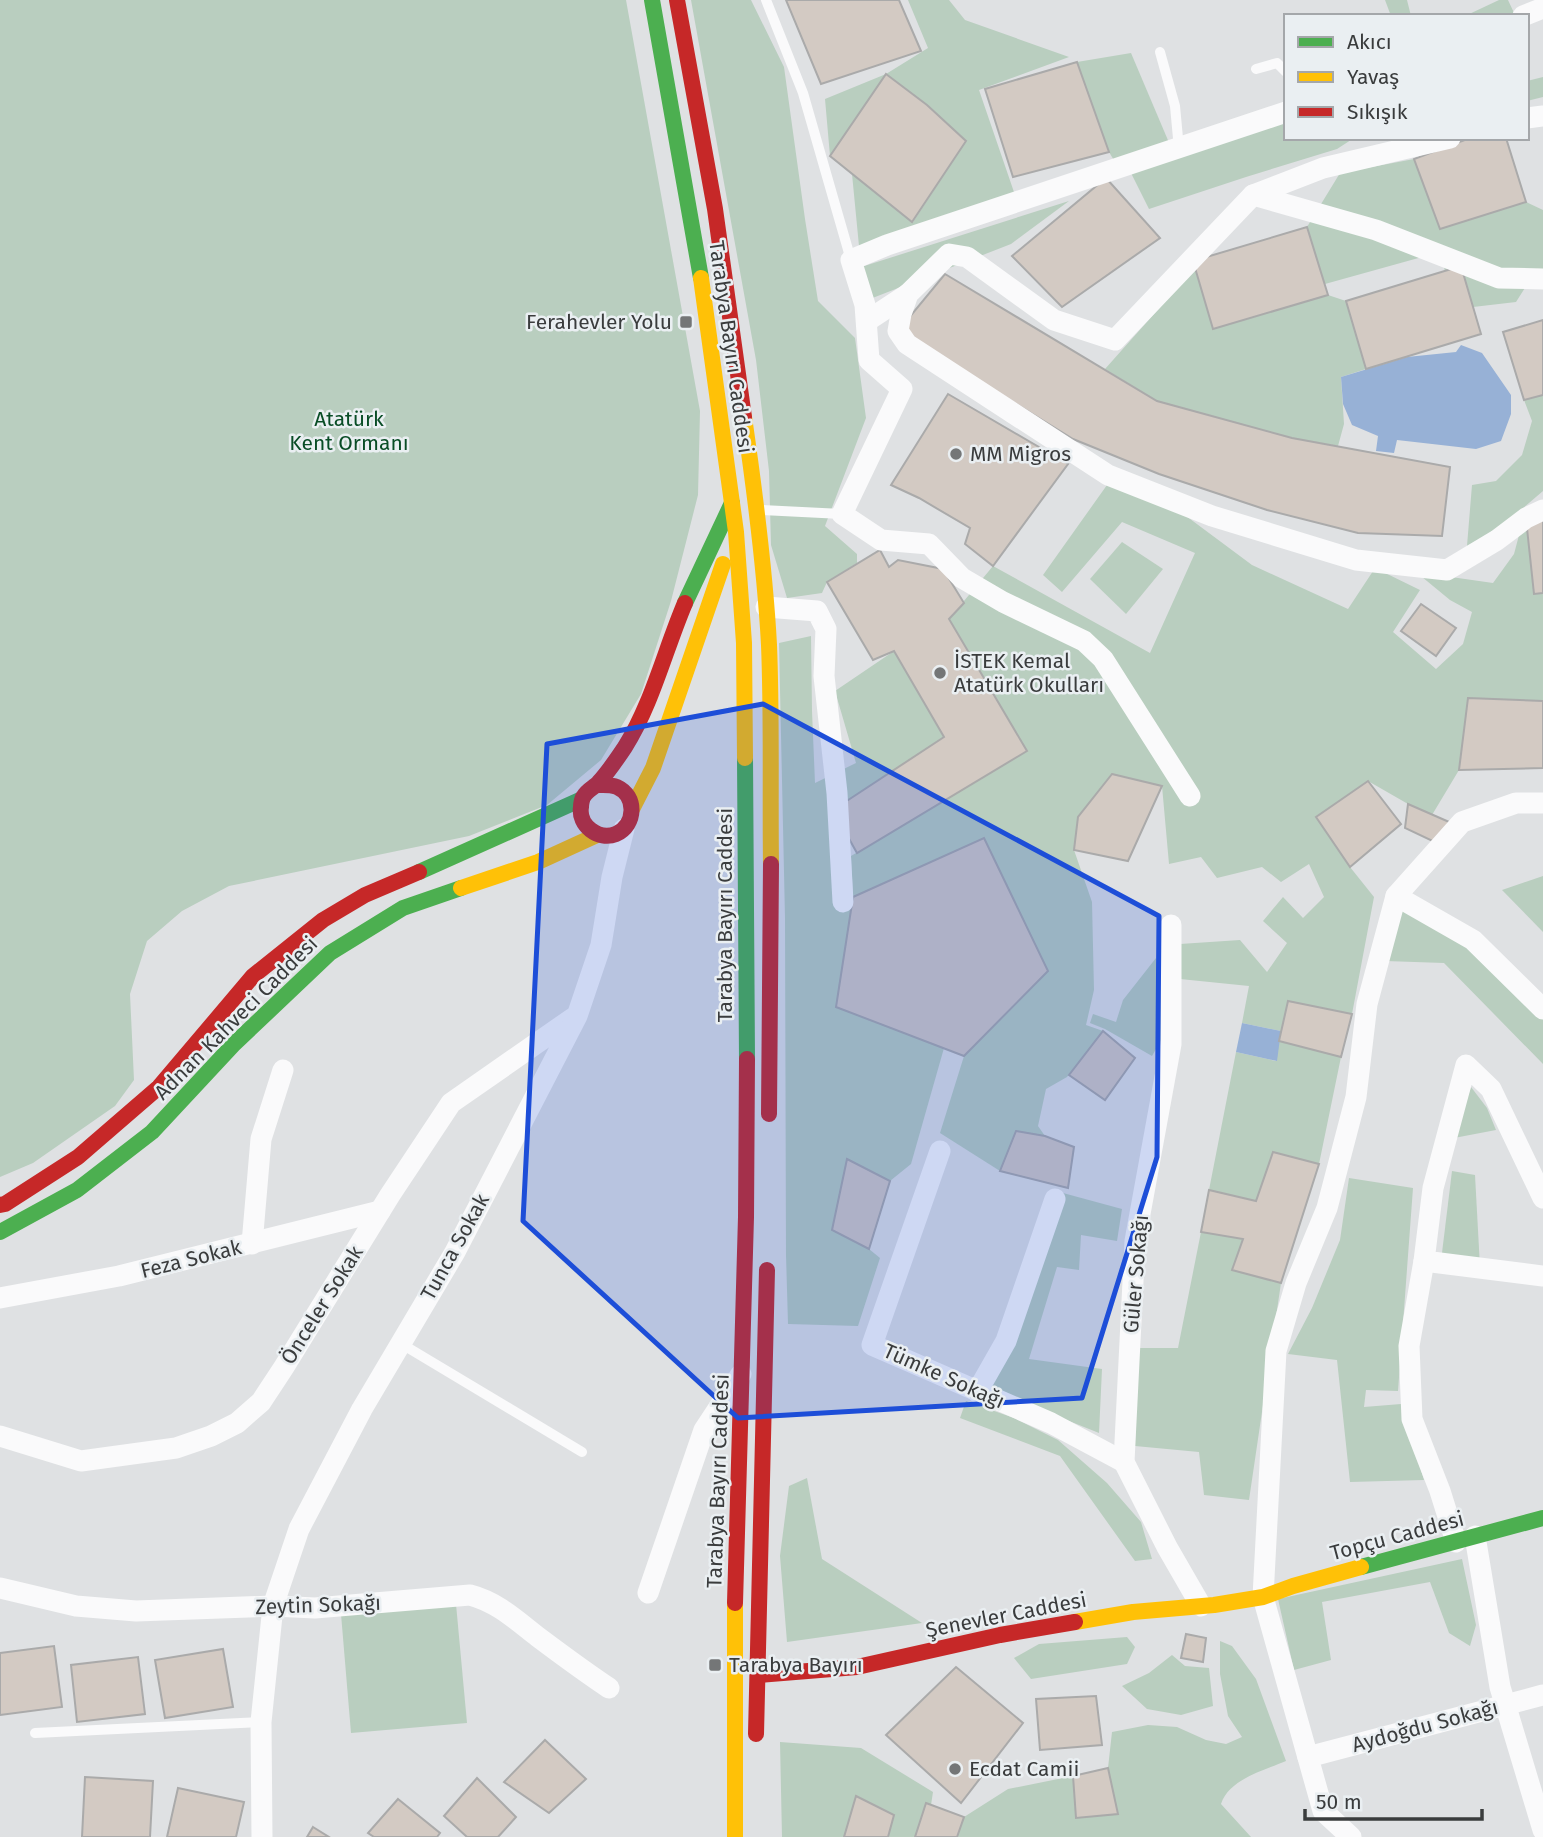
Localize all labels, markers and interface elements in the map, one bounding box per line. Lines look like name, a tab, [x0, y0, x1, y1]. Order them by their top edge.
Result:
legend	[1284, 14, 1529, 140]
text: Akıcı	[1347, 29, 1392, 55]
text: Yavaş	[1347, 64, 1399, 90]
text: Sıkışık	[1347, 99, 1408, 125]
street label: Tarabya Bayırı Caddesi	[703, 239, 759, 455]
place label: Ferahevler Yolu	[526, 309, 672, 335]
marker: Ferahevler Yolu	[678, 314, 694, 330]
park label: Atatürk Kent Ormanı	[289, 406, 409, 456]
place label: MM Migros	[970, 441, 1071, 467]
marker: MM Migros	[948, 446, 964, 462]
place label: İSTEK Kemal Atatürk Okulları	[954, 648, 1104, 698]
marker: İSTEK Kemal Atatürk Okulları	[932, 665, 948, 681]
street label: Tarabya Bayırı Caddesi	[712, 808, 738, 1022]
street label: Adnan Kahveci Caddesi	[149, 931, 323, 1105]
street label: Tunca Sokak	[415, 1189, 495, 1305]
street label: Güler Sokağı	[1118, 1214, 1154, 1334]
street label: Feza Sokak	[138, 1234, 244, 1284]
street label: Önceler Sokak	[275, 1240, 369, 1369]
street label: Tümke Sokağı	[879, 1338, 1009, 1414]
street label: Tarabya Bayırı Caddesi	[701, 1373, 735, 1589]
street label: Topçu Caddesi	[1327, 1506, 1467, 1566]
street label: Şenevler Caddesi	[923, 1587, 1089, 1643]
street label: Zeytin Sokağı	[255, 1590, 381, 1620]
place label: Tarabya Bayırı	[729, 1652, 863, 1678]
marker: Tarabya Bayırı	[707, 1657, 723, 1673]
street label: Aydoğdu Sokağı	[1349, 1694, 1501, 1758]
place label: Ecdat Camii	[969, 1756, 1079, 1782]
marker: Ecdat Camii	[947, 1761, 963, 1777]
scale bar	[1305, 1778, 1482, 1822]
text: 50 m	[1316, 1789, 1362, 1815]

